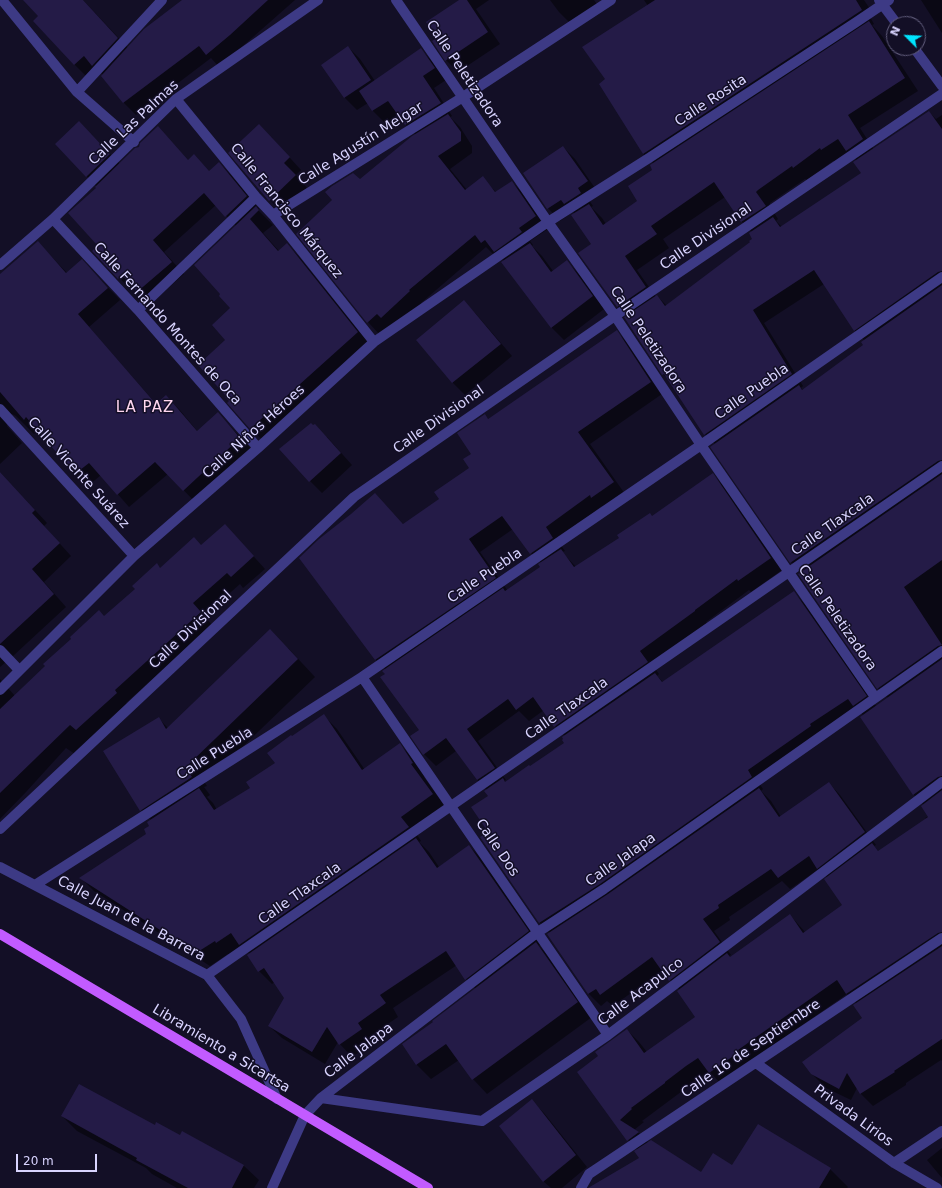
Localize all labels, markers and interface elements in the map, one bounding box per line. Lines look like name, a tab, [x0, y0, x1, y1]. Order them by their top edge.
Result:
north arrow	[886, 16, 926, 56]
street label: Calle Peletizadora	[422, 17, 506, 131]
text: N	[888, 24, 903, 38]
street label: Calle Rosita	[672, 72, 750, 130]
street label: Calle Las Palmas	[85, 77, 183, 169]
street label: Calle Agustín Melgar	[295, 99, 427, 189]
street label: Calle Francisco Márquez	[226, 140, 346, 282]
street label: Calle Divisional	[657, 200, 755, 274]
street label: Calle Fernando Montes de Oca	[89, 239, 245, 409]
street label: Calle Peletizadora	[606, 283, 690, 397]
street label: Calle Puebla	[712, 360, 792, 424]
street label: Calle Niños Héroes	[199, 382, 309, 482]
street label: Calle Divisional	[390, 382, 488, 458]
district label: LA PAZ	[116, 399, 174, 417]
street label: Calle Vicente Suárez	[24, 414, 132, 532]
street label: Calle Tlaxcala	[788, 490, 878, 560]
street label: Calle Puebla	[445, 545, 525, 607]
street label: Calle Peletizadora	[794, 562, 880, 674]
street label: Calle Divisional	[146, 587, 236, 673]
street label: Calle Tlaxcala	[522, 674, 612, 744]
street label: Calle Puebla	[174, 724, 256, 784]
street label: Calle Dos	[472, 816, 522, 880]
street label: Calle Jalapa	[583, 830, 659, 890]
street label: Calle Tlaxcala	[255, 859, 345, 929]
street label: Calle Juan de la Barrera	[54, 873, 208, 965]
street label: Calle Acapulco	[595, 954, 687, 1030]
street label: Calle 16 de Septiembre	[678, 996, 824, 1102]
street label: Libramiento a Sicartsa	[149, 1001, 293, 1097]
street label: Calle Jalapa	[321, 1020, 397, 1082]
street label: Privada Lirios	[810, 1082, 896, 1150]
scale bar	[18, 1146, 99, 1172]
text: 20 m	[23, 1154, 54, 1168]

